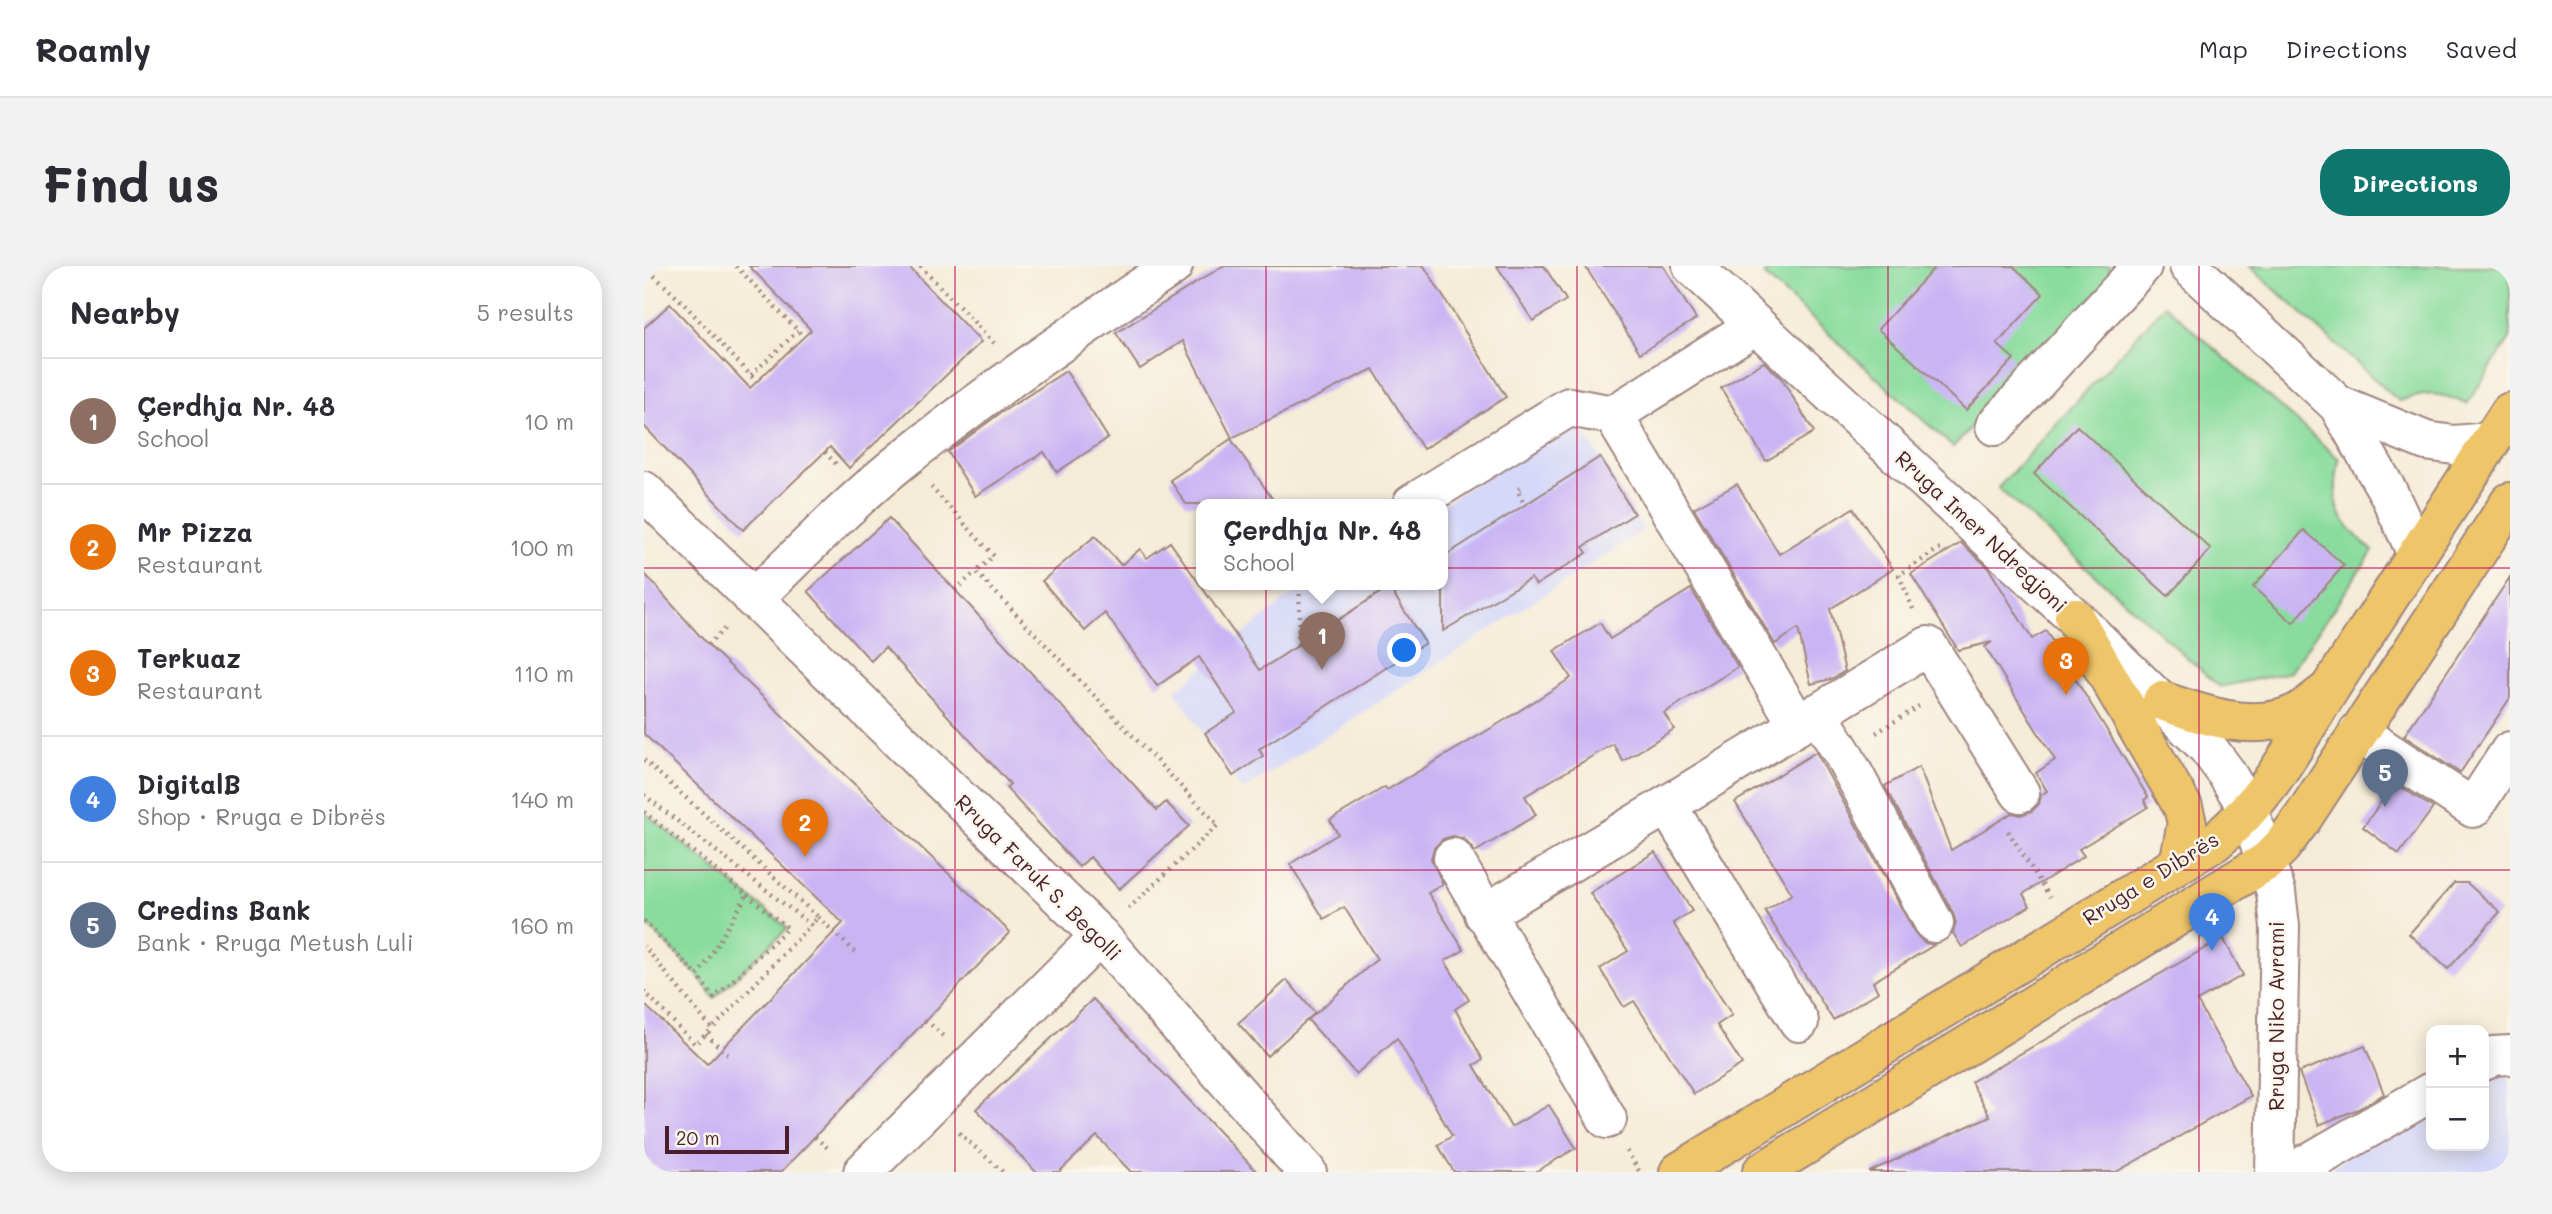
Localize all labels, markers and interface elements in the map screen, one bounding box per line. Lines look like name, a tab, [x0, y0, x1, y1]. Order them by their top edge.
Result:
text: Roamly	[35, 27, 151, 70]
text: Map	[2199, 33, 2248, 64]
text: Directions	[2286, 33, 2408, 64]
text: Saved	[2446, 33, 2517, 64]
button: Directions	[2320, 149, 2510, 216]
text: Find us	[42, 151, 220, 214]
text: Nearby	[70, 292, 180, 332]
text: 5 results	[477, 297, 574, 327]
text: Çerdhja Nr. 48	[137, 389, 335, 423]
text: 1	[88, 406, 98, 436]
text: 10 m	[524, 406, 574, 436]
text: School	[137, 423, 210, 453]
street label: Rruga Imer Ndregjoni	[1890, 444, 2074, 618]
popup	[1196, 499, 1448, 590]
text: Çerdhja Nr. 48	[1223, 513, 1421, 547]
text: Mr Pizza	[137, 515, 253, 549]
text: 2	[87, 532, 99, 562]
text: 100 m	[510, 532, 574, 562]
text: School	[1223, 547, 1295, 577]
text: Restaurant	[137, 549, 263, 579]
pin: 1	[1299, 612, 1345, 670]
your location	[1387, 633, 1421, 667]
pin: 3	[2043, 637, 2089, 695]
text: Terkuaz	[137, 641, 241, 675]
text: 3	[86, 658, 100, 688]
text: 110 m	[514, 658, 574, 688]
text: Restaurant	[137, 675, 263, 705]
pin: 5	[2362, 749, 2408, 807]
text: DigitalB	[137, 767, 241, 801]
text: 4	[86, 784, 100, 814]
text: 140 m	[510, 784, 574, 814]
street label: Rruga Faruk S. Begolli	[950, 788, 1128, 966]
pin: 2	[782, 799, 828, 857]
text: Shop · Rruga e Dibrës	[137, 801, 386, 831]
street label: Rruga e Dibrës	[2077, 825, 2223, 930]
text: Credins Bank	[137, 893, 310, 927]
pin: 4	[2189, 893, 2235, 951]
text: 5	[86, 910, 100, 940]
text: 160 m	[510, 910, 574, 940]
street label: Rruga Niko Avrami	[2262, 921, 2289, 1111]
text: Bank · Rruga Metush Luli	[137, 927, 413, 957]
map controls	[2426, 1025, 2489, 1151]
button: +	[2426, 1025, 2489, 1088]
button: −	[2426, 1088, 2489, 1151]
scale bar	[665, 1123, 789, 1155]
text: 20 m	[676, 1125, 720, 1150]

